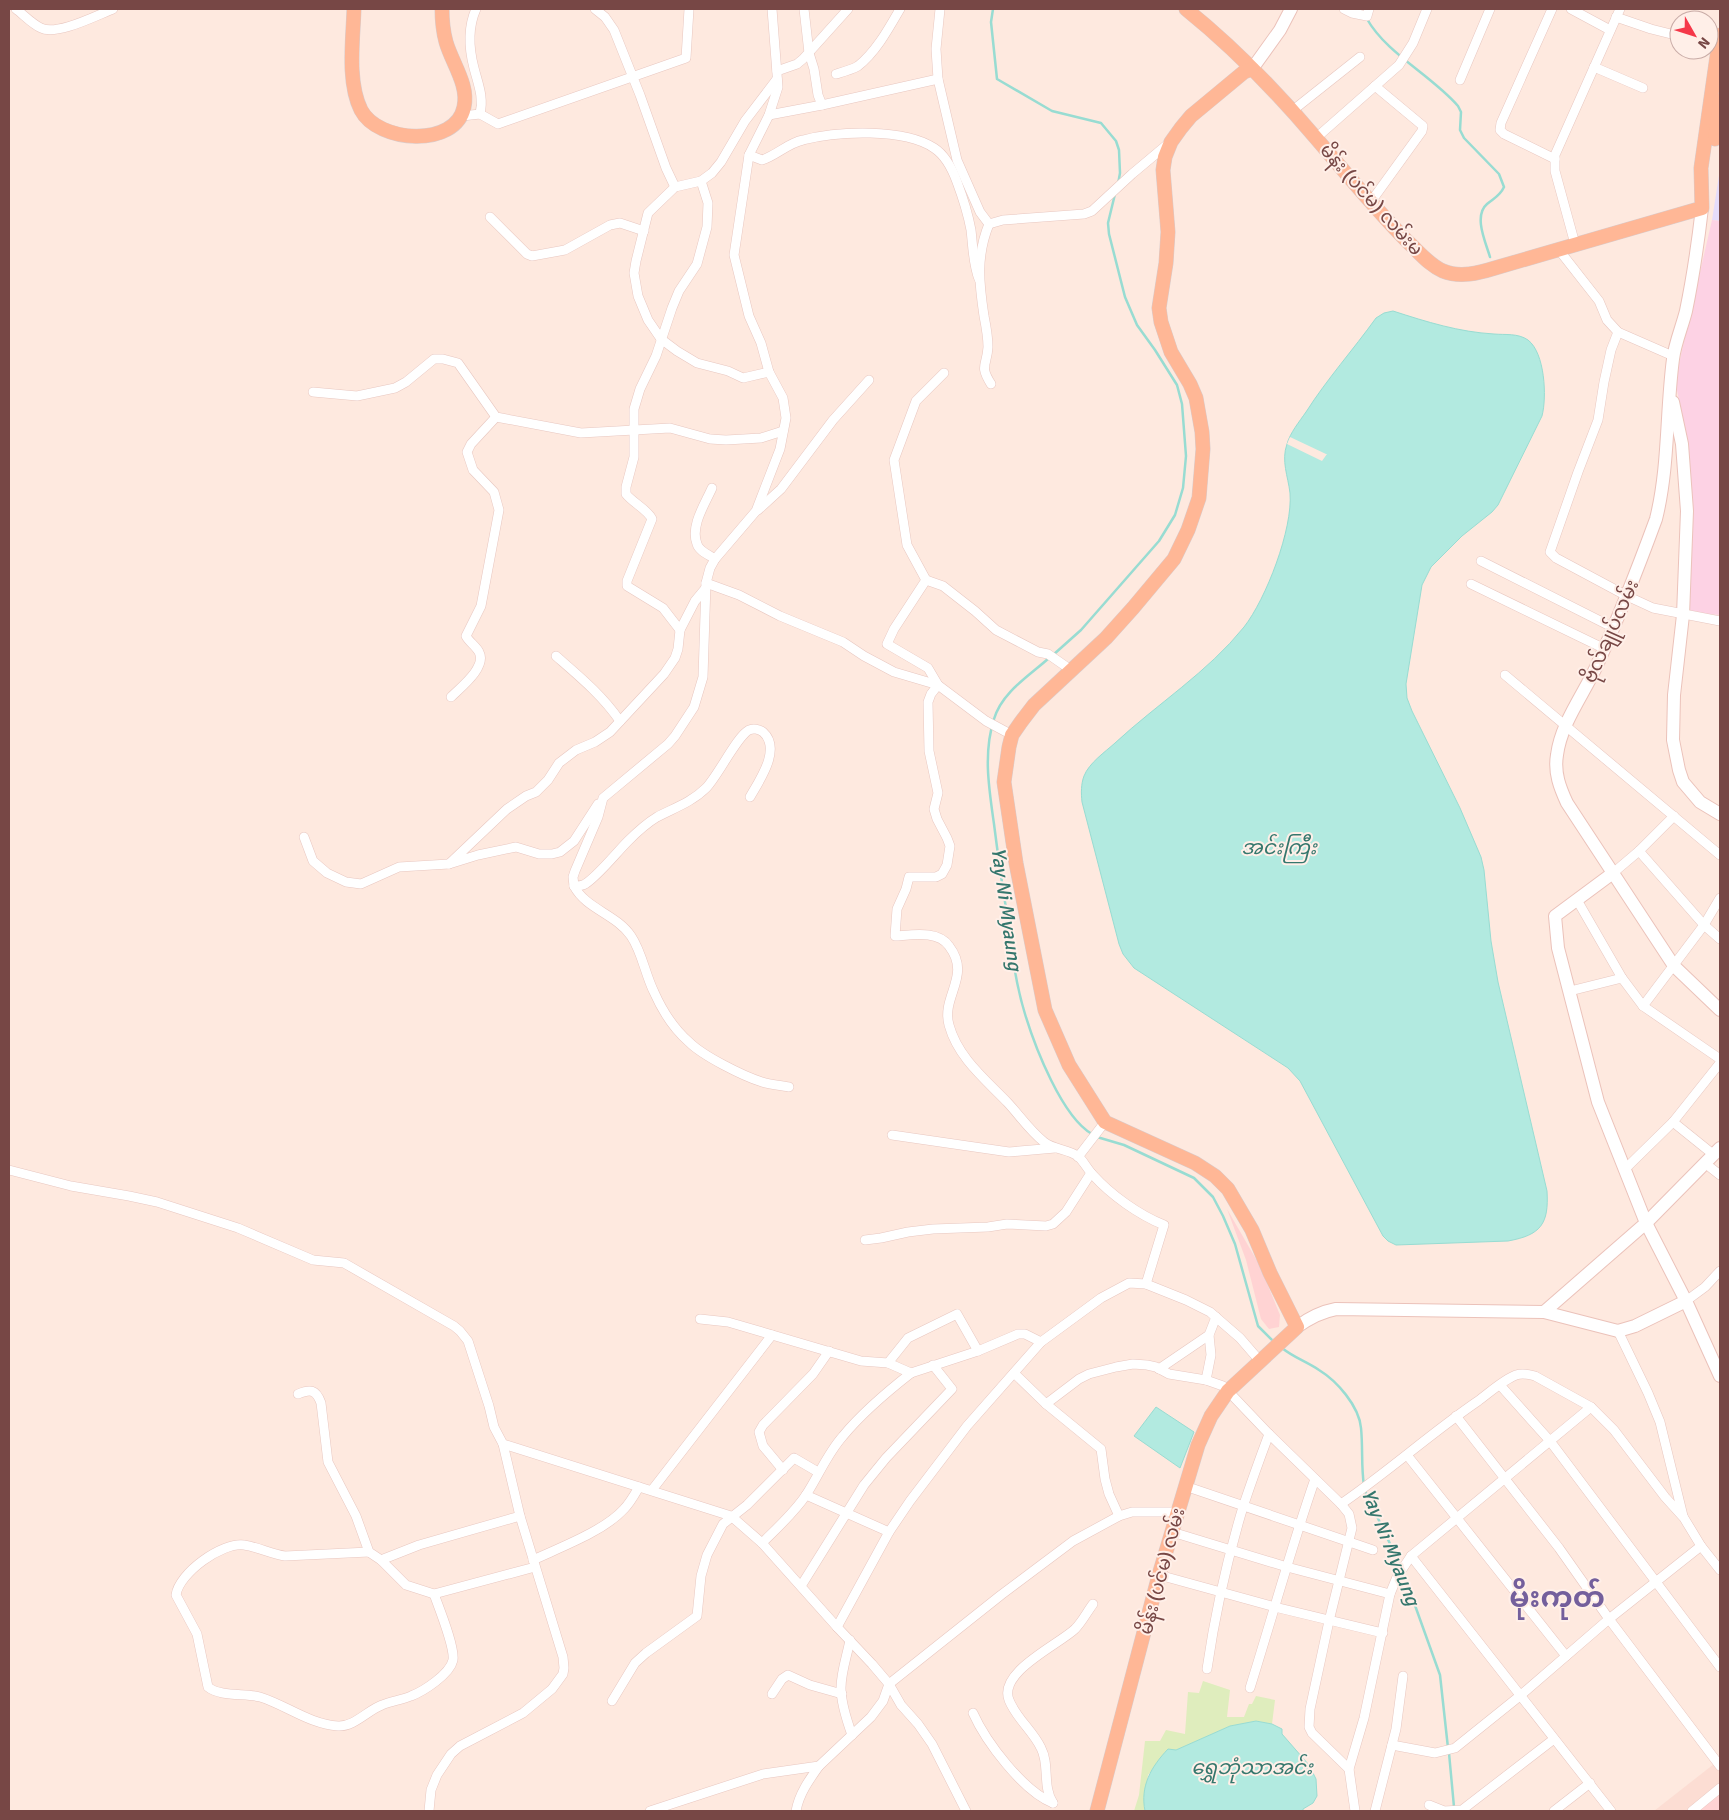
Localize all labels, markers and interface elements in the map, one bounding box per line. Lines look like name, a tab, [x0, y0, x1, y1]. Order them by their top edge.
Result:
north arrow	[1669, 10, 1719, 60]
text: N	[1694, 34, 1713, 52]
street label: မိန်း (ပင်မ) လမ်းမ	[1312, 137, 1430, 263]
street label: ဗိုလ်‌ချုပ်‌လမ်း	[1575, 575, 1648, 688]
water label: အင်းကြီး	[1241, 833, 1318, 864]
water label: Yay Ni Myaung	[985, 846, 1028, 974]
water label: Yay Ni Myaung	[1356, 1485, 1426, 1611]
street label: မိန်း (ပင်မ) လမ်း	[1131, 1505, 1193, 1638]
district label: မိုးကုတ်	[1509, 1578, 1605, 1620]
water label: ရွှေဘုံသာအင်း	[1191, 1753, 1314, 1784]

